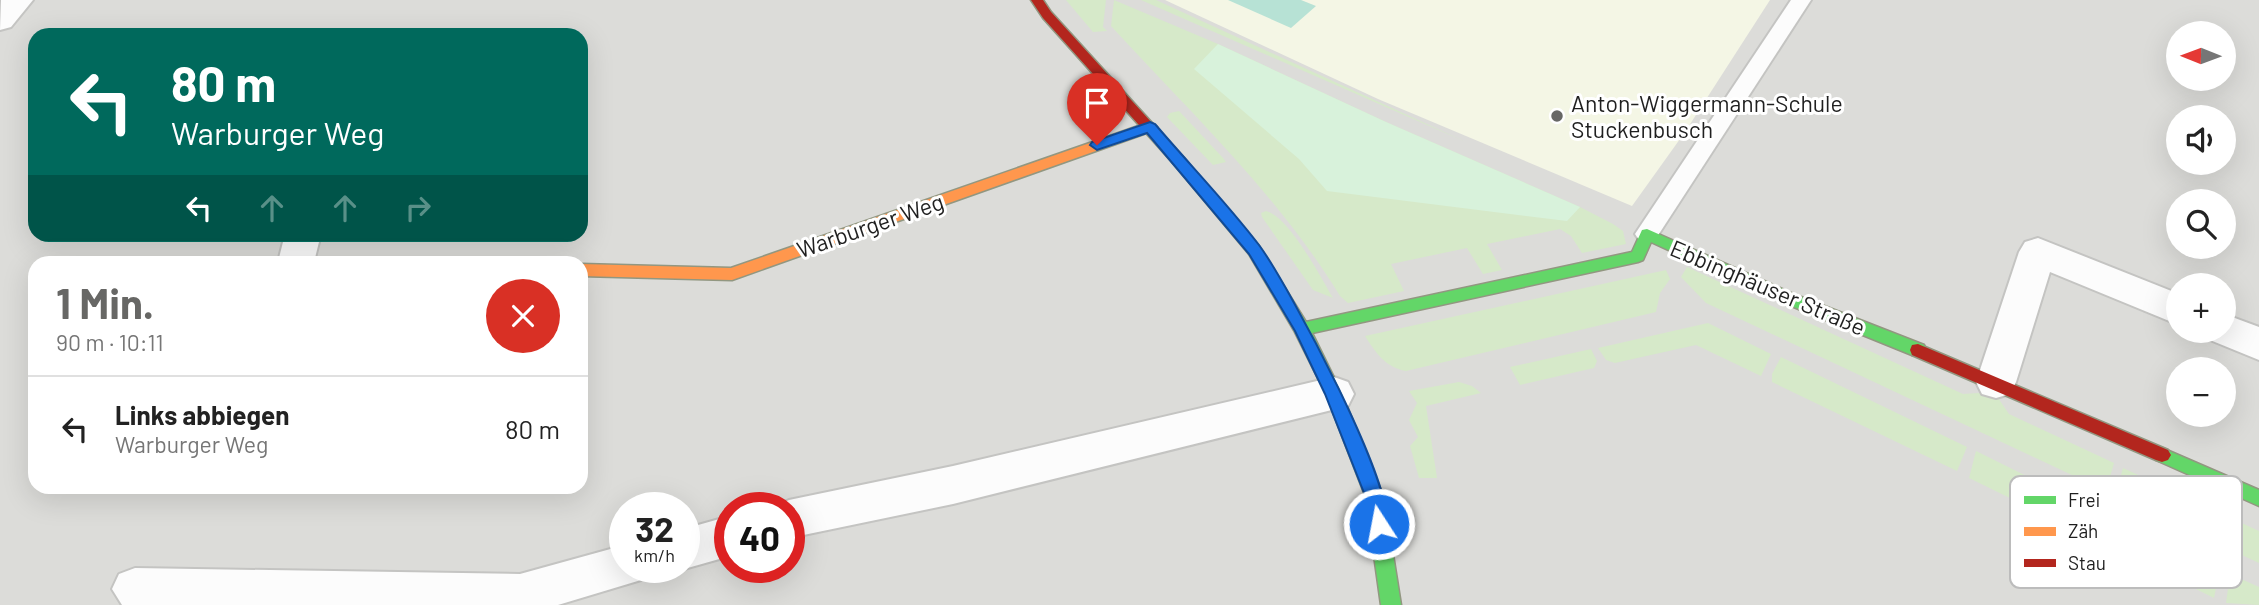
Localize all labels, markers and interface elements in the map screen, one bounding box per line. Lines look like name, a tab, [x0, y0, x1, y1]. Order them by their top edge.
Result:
north arrow	[2166, 21, 2236, 91]
map controls	[2166, 21, 2236, 427]
text: 80 m	[171, 53, 276, 112]
icon: left	[56, 56, 147, 147]
pin	[1067, 73, 1127, 145]
icon: arrive	[1078, 84, 1116, 122]
place label: Anton-Wiggermann-Schule Stuckenbusch	[1571, 89, 1843, 143]
button: sound	[2166, 105, 2236, 175]
marker: Anton-Wiggermann-Schule Stuckenbusch	[1549, 108, 1565, 124]
text: Warburger Weg	[171, 113, 384, 151]
street label: Warburger Weg	[793, 187, 947, 263]
icon: left	[180, 189, 218, 227]
icon: ahead	[253, 189, 291, 227]
icon: ahead	[326, 189, 364, 227]
icon: right	[399, 189, 437, 227]
button: search	[2166, 189, 2236, 259]
street label: Ebbinghäuser Straße	[1666, 233, 1870, 341]
button: +	[2166, 273, 2236, 343]
text: 1 Min.	[56, 277, 154, 327]
button: close	[486, 279, 560, 353]
text: 90 m · 10:11	[56, 328, 164, 356]
button: −	[2166, 357, 2236, 427]
text: Links abbiegen	[115, 399, 289, 430]
icon: left	[56, 410, 94, 448]
text: 80 m	[505, 413, 560, 444]
text: Warburger Weg	[115, 430, 268, 458]
legend	[2010, 476, 2242, 588]
position arrow	[1342, 487, 1416, 561]
text: Frei	[2068, 488, 2100, 511]
speed limit sign: 40	[714, 492, 805, 583]
text: 32	[635, 507, 674, 549]
text: Zäh	[2068, 519, 2098, 542]
text: km/h	[634, 544, 675, 566]
text: Stau	[2068, 551, 2106, 574]

